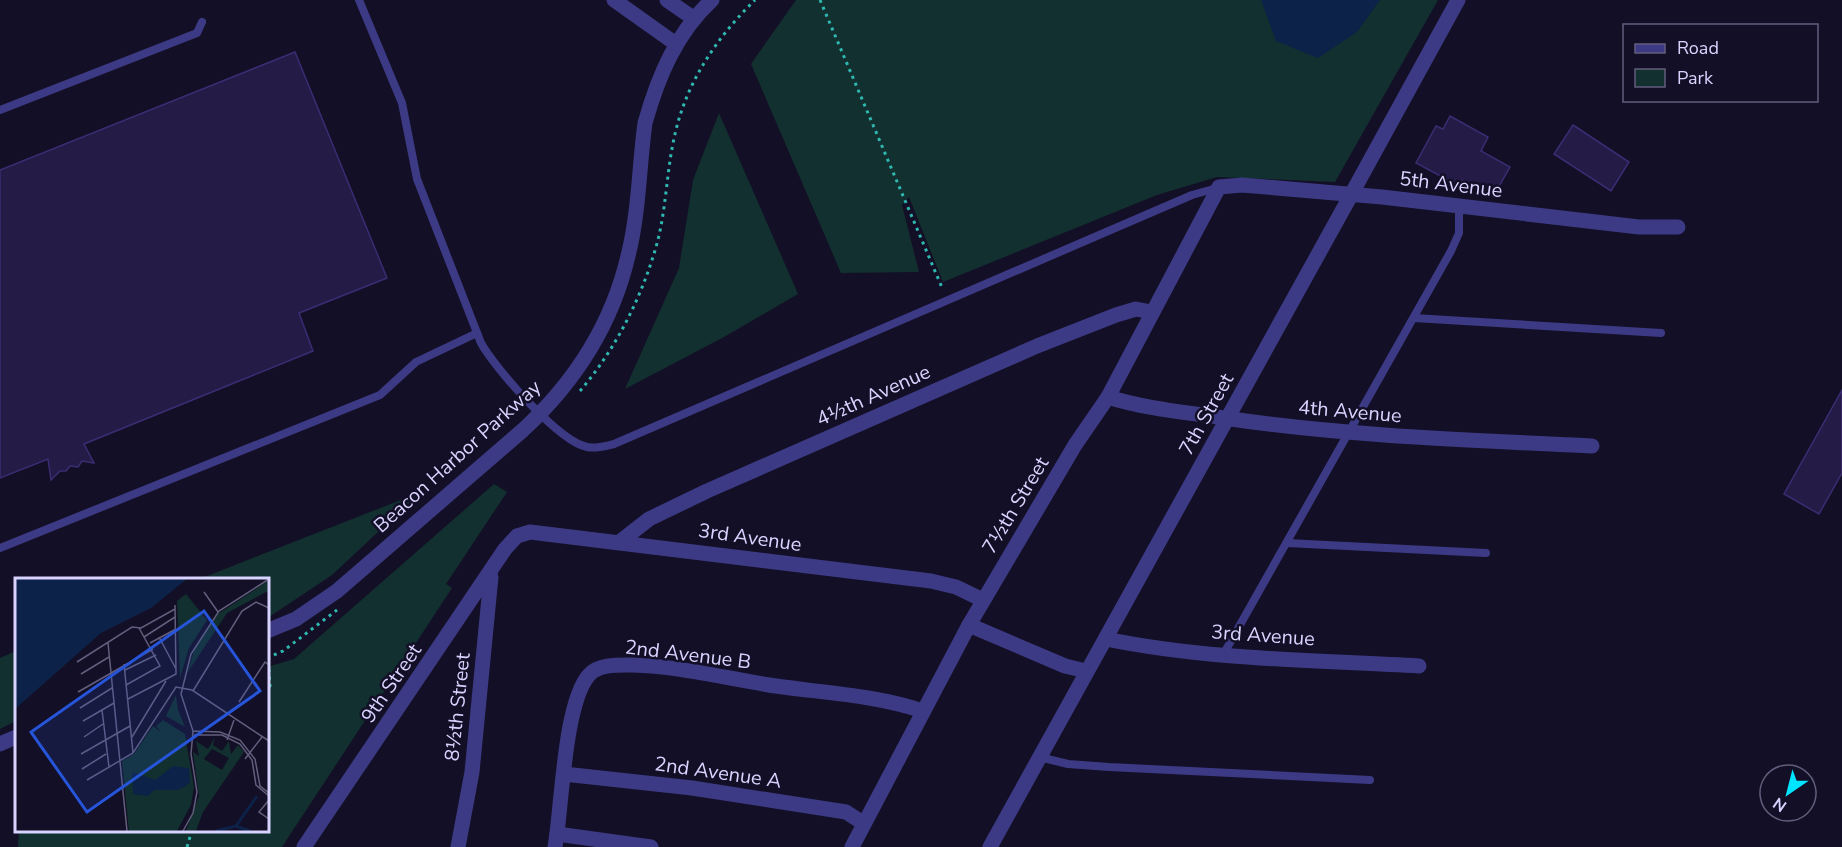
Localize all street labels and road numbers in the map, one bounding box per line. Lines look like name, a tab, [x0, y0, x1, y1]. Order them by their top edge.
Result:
street label: 5th Avenue	[1398, 165, 1504, 204]
street label: 4½th Avenue	[812, 358, 935, 433]
street label: 7th Street	[1173, 367, 1241, 460]
street label: Beacon Harbor Parkway	[368, 373, 547, 539]
street label: 4th Avenue	[1297, 394, 1403, 429]
street label: 7½th Street	[976, 451, 1056, 559]
street label: 3rd Avenue	[697, 517, 803, 558]
street label: 3rd Avenue	[1210, 618, 1316, 653]
street label: 2nd Avenue B	[623, 633, 753, 676]
street label: 9th Street	[355, 638, 428, 728]
street label: 8½th Street	[438, 651, 477, 763]
street label: 2nd Avenue A	[653, 750, 784, 795]

